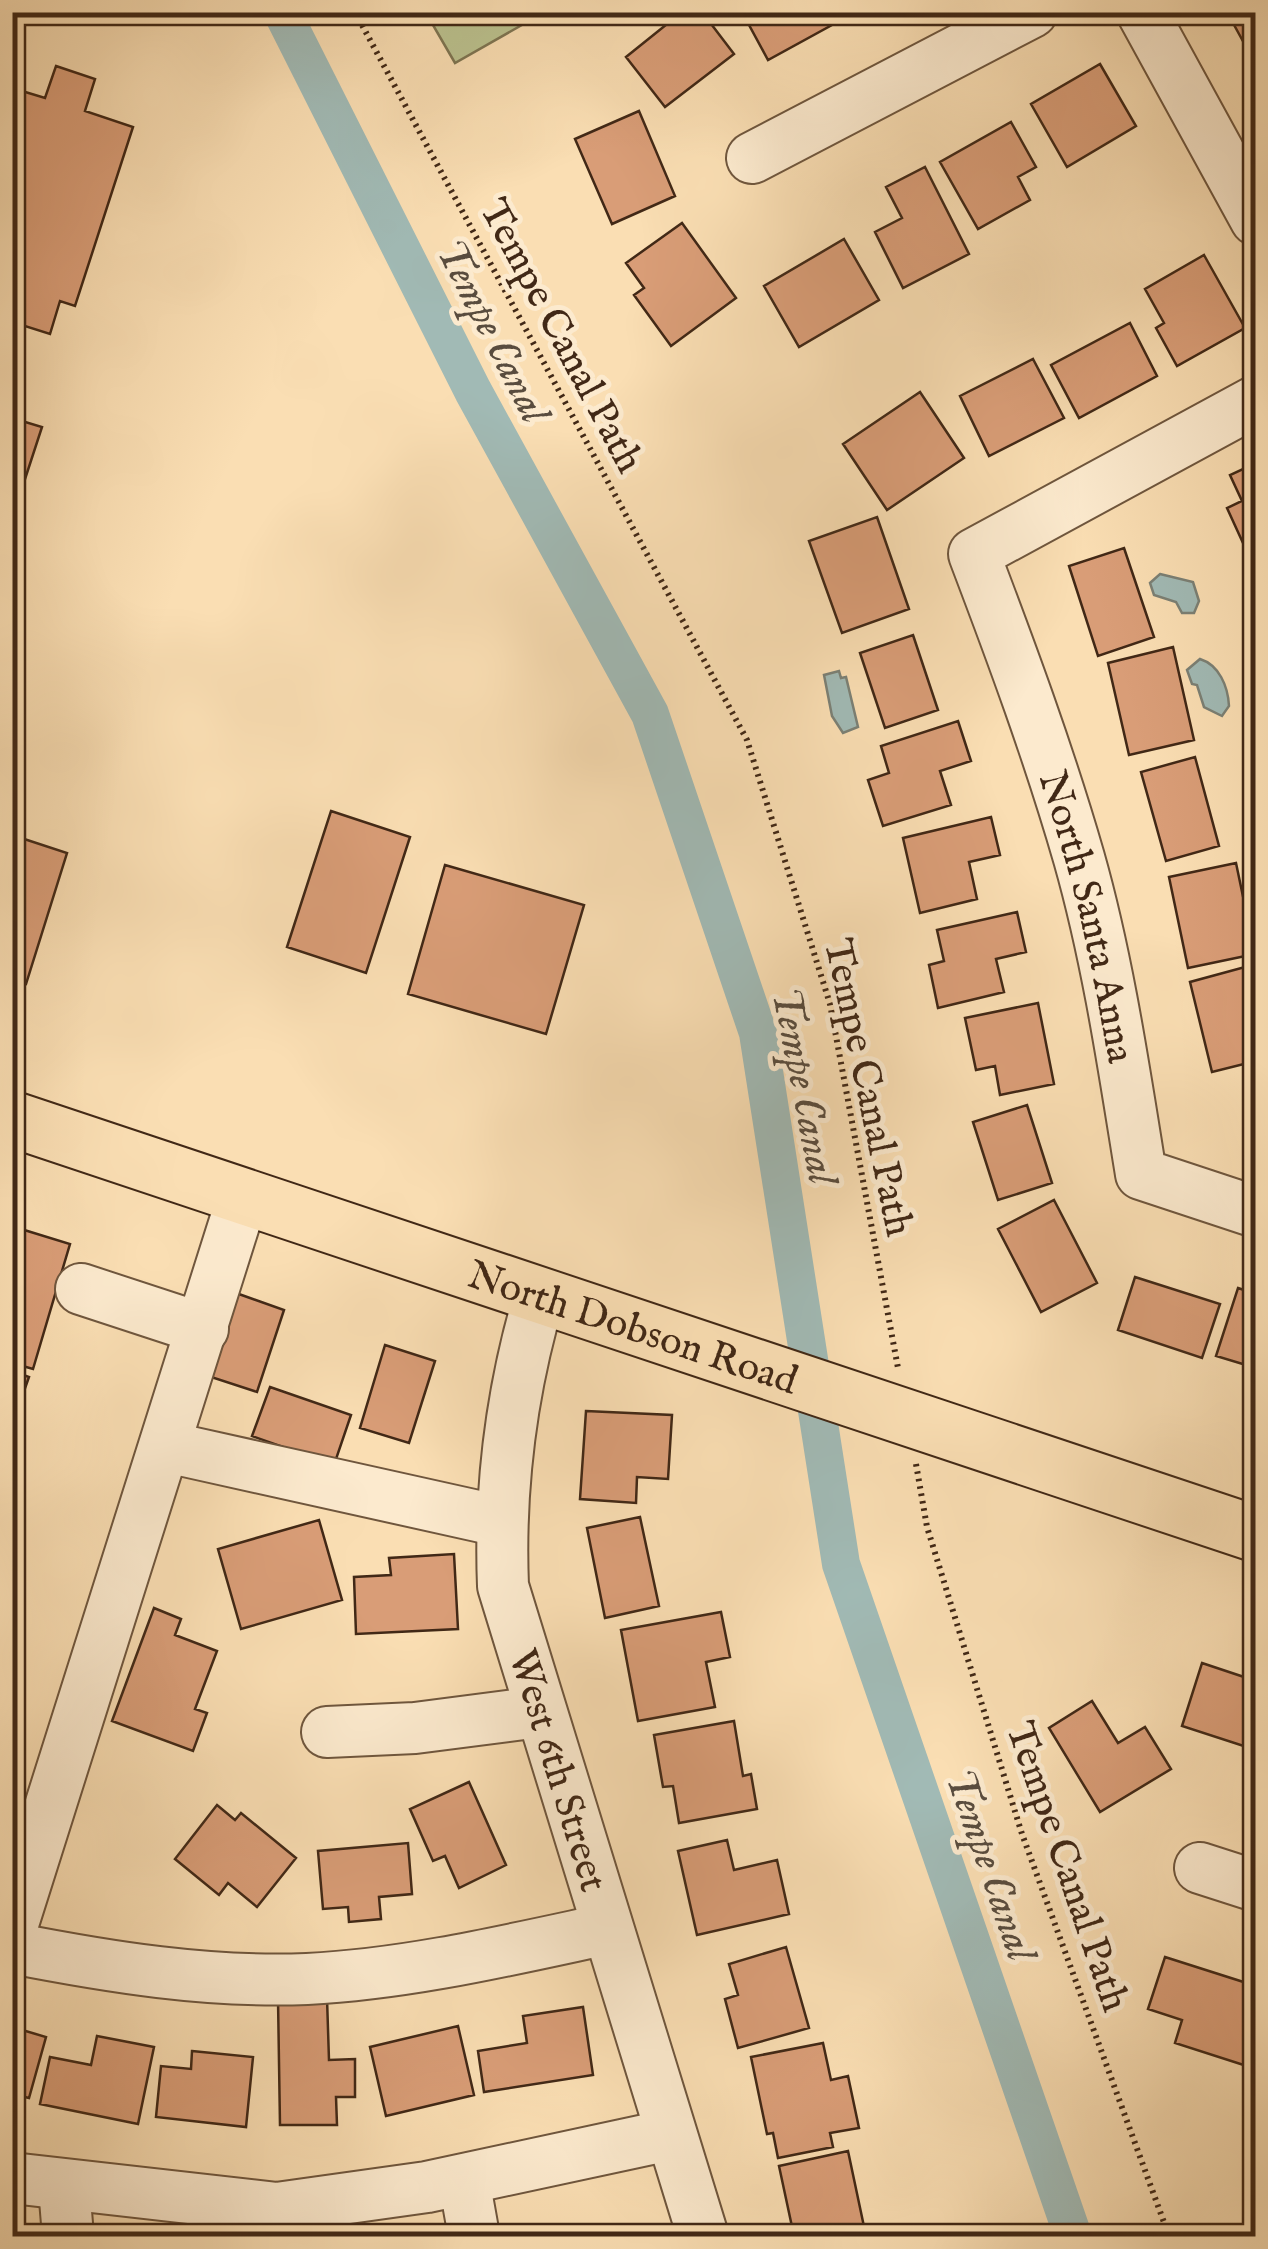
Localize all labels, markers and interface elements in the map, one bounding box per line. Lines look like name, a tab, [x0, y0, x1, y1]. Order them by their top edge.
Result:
street label: Tempe Canal Path	[466, 191, 654, 482]
water label: Tempe Canal	[422, 231, 561, 435]
street label: North Santa Anna	[1025, 765, 1145, 1068]
street label: Tempe Canal Path	[810, 934, 923, 1241]
water label: Tempe Canal	[758, 983, 848, 1192]
street label: North Dobson Road	[461, 1251, 804, 1408]
street label: West 6th Street	[495, 1643, 617, 1898]
street label: Tempe Canal Path	[992, 1716, 1139, 2019]
water label: Tempe Canal	[931, 1762, 1047, 1971]

